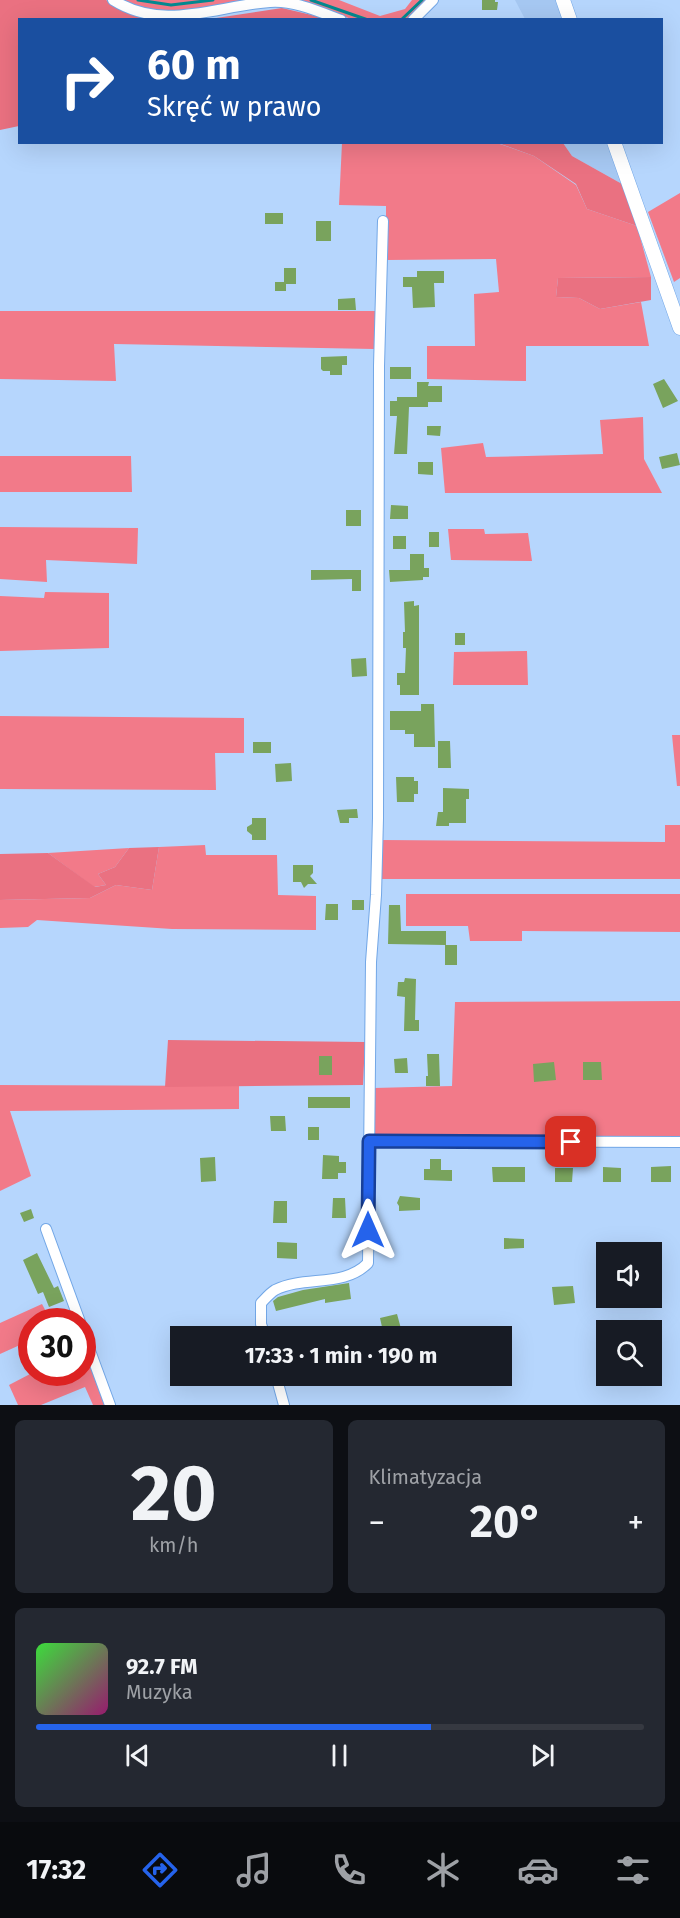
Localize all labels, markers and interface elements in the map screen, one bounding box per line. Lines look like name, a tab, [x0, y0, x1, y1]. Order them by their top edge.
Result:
text: 60 m	[147, 40, 241, 90]
icon: right	[48, 42, 126, 120]
text: Skręć w prawo	[147, 91, 322, 123]
pin	[545, 1116, 596, 1167]
icon: arrive	[554, 1125, 587, 1158]
position arrow	[336, 1198, 400, 1262]
map controls	[596, 1242, 662, 1386]
button: sound	[596, 1242, 662, 1308]
speed limit sign: 30	[18, 1308, 96, 1386]
button: search	[596, 1320, 662, 1386]
text: 17:33 · 1 min · 190 m	[245, 1342, 437, 1369]
text: 20	[131, 1447, 217, 1541]
text: Klimatyzacja	[369, 1465, 482, 1489]
text: 20°	[470, 1495, 543, 1549]
text: −	[369, 1503, 385, 1543]
text: +	[628, 1503, 644, 1543]
text: km/h	[149, 1533, 199, 1557]
text: 92.7 FM	[126, 1653, 197, 1680]
text: Muzyka	[126, 1680, 193, 1704]
icon: previous	[121, 1739, 154, 1772]
icon: pause	[323, 1739, 356, 1772]
icon: next	[526, 1739, 559, 1772]
icon: directions	[139, 1849, 181, 1891]
icon: music	[233, 1849, 275, 1891]
icon: phone	[328, 1849, 370, 1891]
icon: climate	[422, 1849, 464, 1891]
icon: car	[517, 1849, 559, 1891]
icon: filters	[612, 1849, 654, 1891]
text: 17:32	[26, 1854, 86, 1886]

